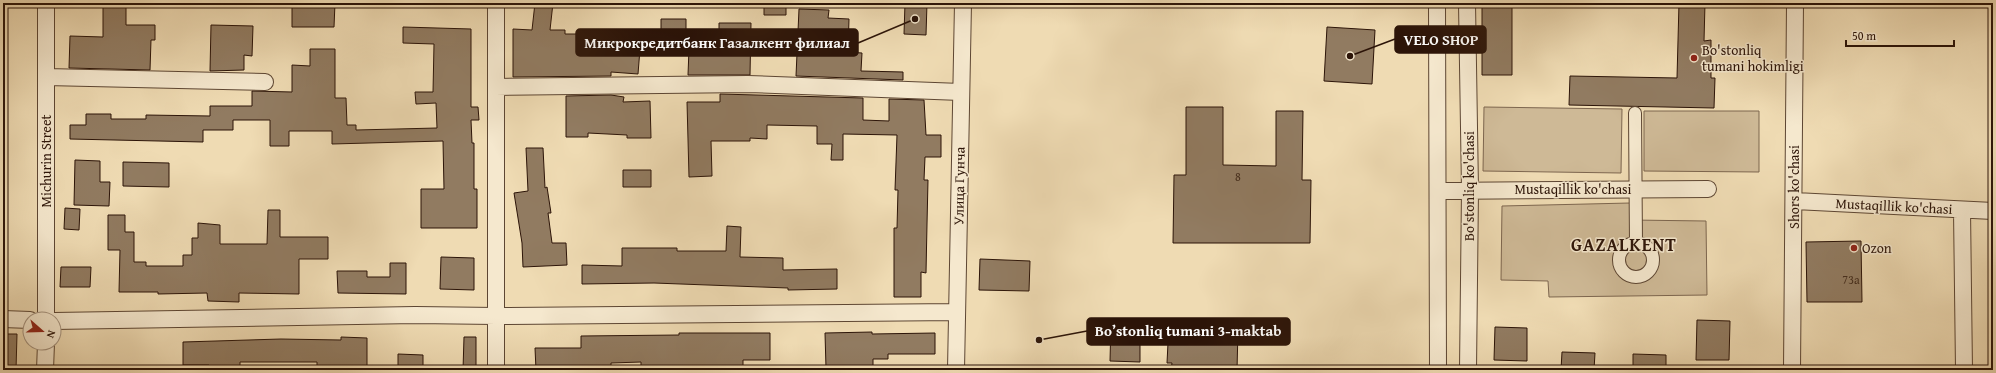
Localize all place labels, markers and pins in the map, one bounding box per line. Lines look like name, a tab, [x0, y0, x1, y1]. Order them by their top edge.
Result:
callout: VELO SHOP	[1395, 26, 1486, 53]
callout: Микрокредитбанк Газалкент филиал	[576, 29, 858, 56]
place label: Bo'stonliq tumani hokimligi	[1702, 40, 1804, 76]
marker: Bo'stonliq tumani hokimligi	[1689, 53, 1699, 63]
place label: Ozon	[1862, 238, 1892, 258]
marker: Ozon	[1849, 243, 1859, 253]
callout: Bo’stonliq tumani 3-maktab	[1087, 318, 1290, 345]

